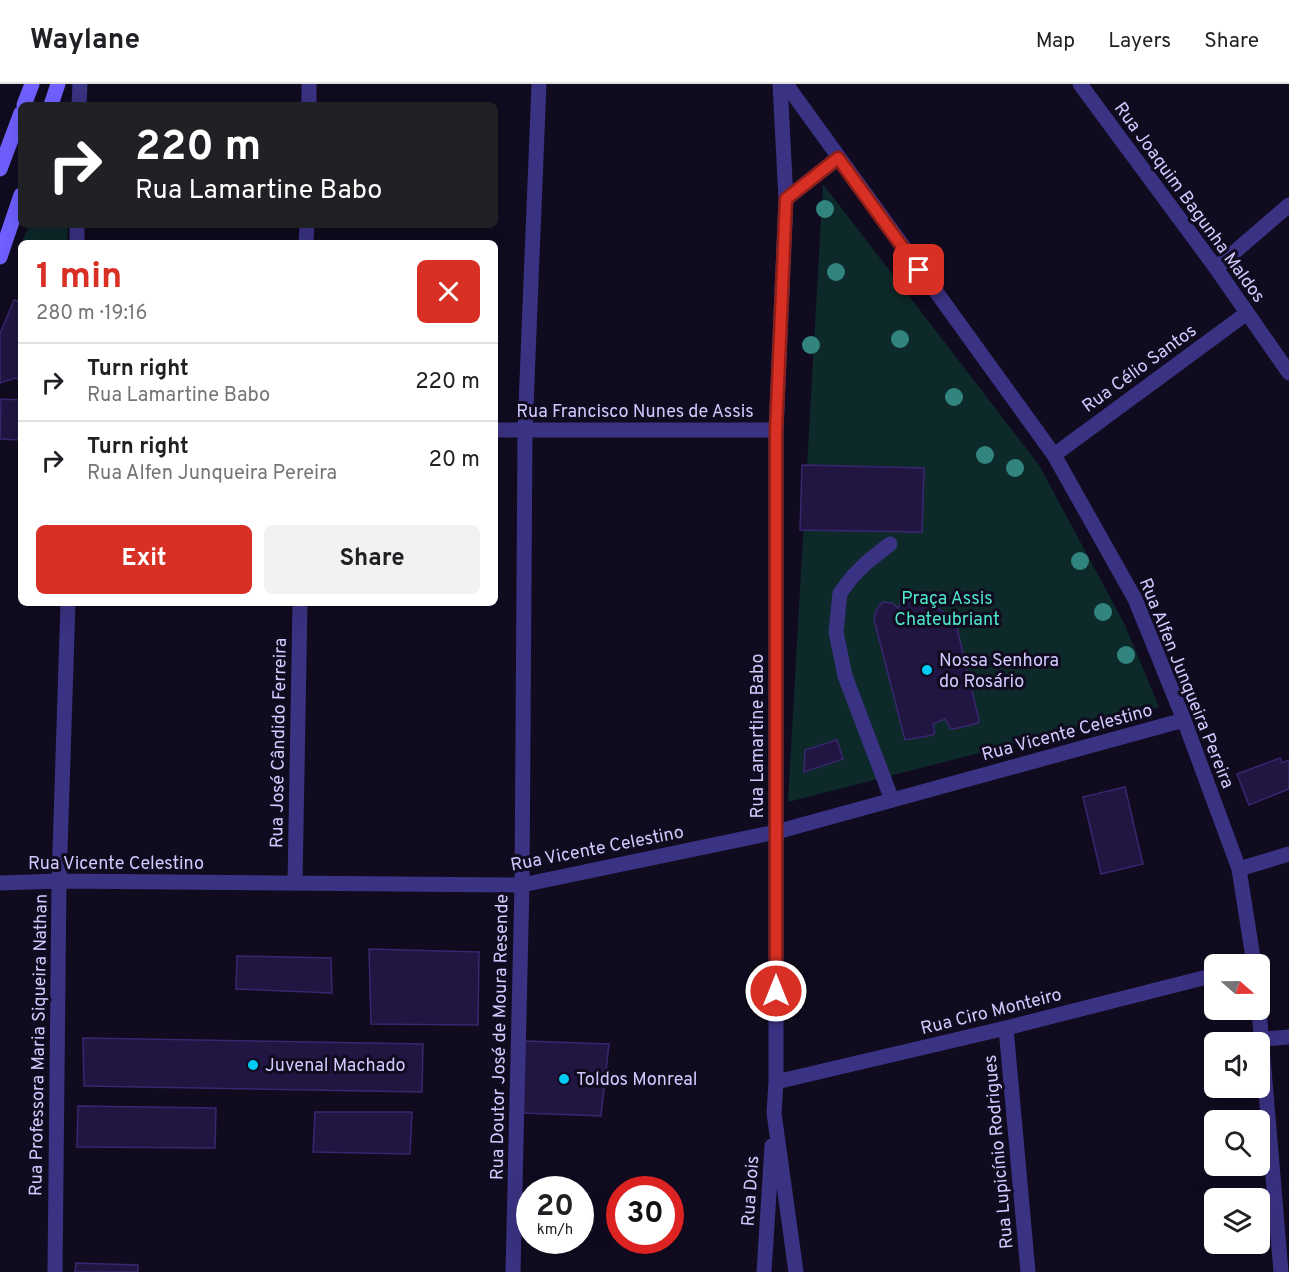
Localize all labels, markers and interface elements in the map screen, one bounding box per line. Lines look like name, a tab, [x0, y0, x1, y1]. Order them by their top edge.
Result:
text: Waylane	[30, 23, 140, 59]
text: Map	[1036, 28, 1075, 55]
text: Layers	[1108, 28, 1171, 55]
text: Share	[1204, 28, 1259, 55]
street label: Rua Joaquim Bagunha Maldos	[1108, 98, 1269, 308]
text: 220 m	[135, 122, 261, 175]
icon: right	[36, 126, 114, 204]
text: Rua Lamartine Babo	[135, 174, 382, 208]
pin	[893, 244, 944, 295]
icon: arrive	[902, 253, 935, 286]
text: 1 min	[36, 255, 122, 301]
button: close	[417, 260, 480, 323]
text: 280 m · 19:16	[36, 301, 147, 327]
street label: Rua Célio Santos	[1078, 320, 1202, 418]
text: Turn right	[87, 356, 189, 383]
icon: right	[36, 366, 69, 399]
text: 220 m	[415, 369, 480, 396]
text: Rua Lamartine Babo	[87, 383, 270, 409]
street label: Rua Francisco Nunes de Assis	[516, 401, 754, 424]
text: Turn right	[87, 434, 189, 461]
icon: right	[36, 444, 69, 477]
text: 20 m	[429, 447, 480, 474]
text: Rua Alfen Junqueira Pereira	[87, 461, 337, 487]
button: Exit	[36, 525, 252, 594]
button: Share	[264, 525, 480, 594]
street label: Rua Alfen Junqueira Pereira	[1133, 575, 1238, 792]
park label: Praça Assis Chateubriant	[894, 588, 1000, 632]
street label: Rua José Cândido Ferreira	[266, 638, 293, 848]
place label: Nossa Senhora do Rosário	[939, 650, 1059, 694]
street label: Rua Lamartine Babo	[747, 654, 770, 818]
marker: Nossa Senhora do Rosário	[920, 663, 934, 677]
street label: Rua Vicente Celestino	[979, 700, 1155, 767]
street label: Rua Vicente Celestino	[509, 821, 686, 878]
street label: Rua Vicente Celestino	[28, 853, 204, 876]
street label: Rua Professora Maria Siqueira Nathan	[25, 894, 54, 1196]
street label: Rua Doutor José de Moura Resende	[487, 894, 514, 1180]
north arrow	[1204, 954, 1270, 1020]
map controls	[1204, 954, 1270, 1254]
position arrow	[744, 959, 808, 1023]
street label: Rua Ciro Monteiro	[918, 984, 1064, 1041]
button: sound	[1204, 1032, 1270, 1098]
street label: Rua Lupicínio Rodrigues	[980, 1054, 1019, 1250]
place label: Juvenal Machado	[265, 1055, 406, 1078]
marker: Juvenal Machado	[246, 1058, 260, 1072]
place label: Toldos Monreal	[576, 1069, 697, 1092]
marker: Toldos Monreal	[557, 1072, 571, 1086]
button: search	[1204, 1110, 1270, 1176]
street label: Rua Dois	[738, 1155, 765, 1227]
speed limit sign: 30	[606, 1176, 684, 1254]
button: layers	[1204, 1188, 1270, 1254]
text: 20	[536, 1189, 574, 1226]
text: km/h	[537, 1221, 573, 1240]

